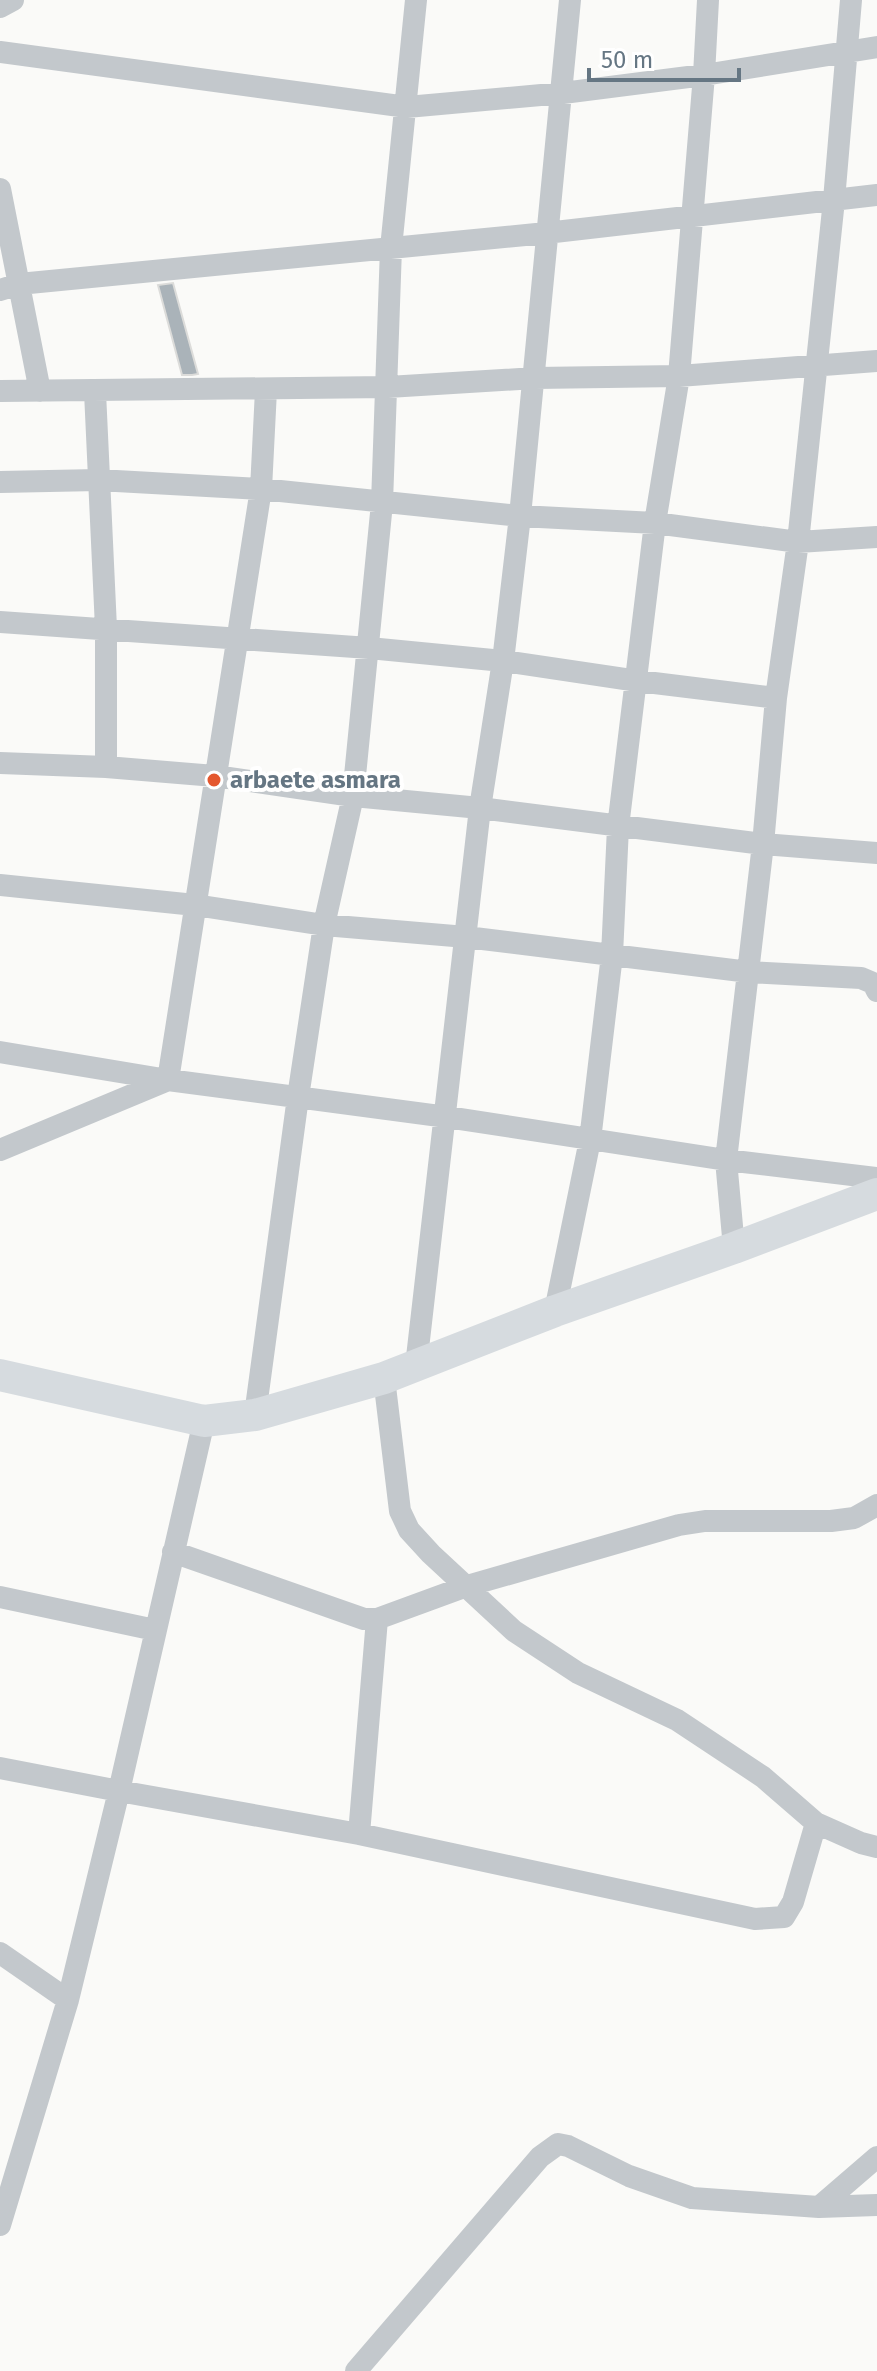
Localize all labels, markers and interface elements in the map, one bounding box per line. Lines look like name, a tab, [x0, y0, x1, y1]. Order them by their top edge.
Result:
scale bar	[589, 32, 739, 82]
text: 50 m	[601, 46, 653, 74]
place label: arbaete asmara	[230, 766, 401, 794]
marker: arbaete asmara	[205, 771, 223, 789]

